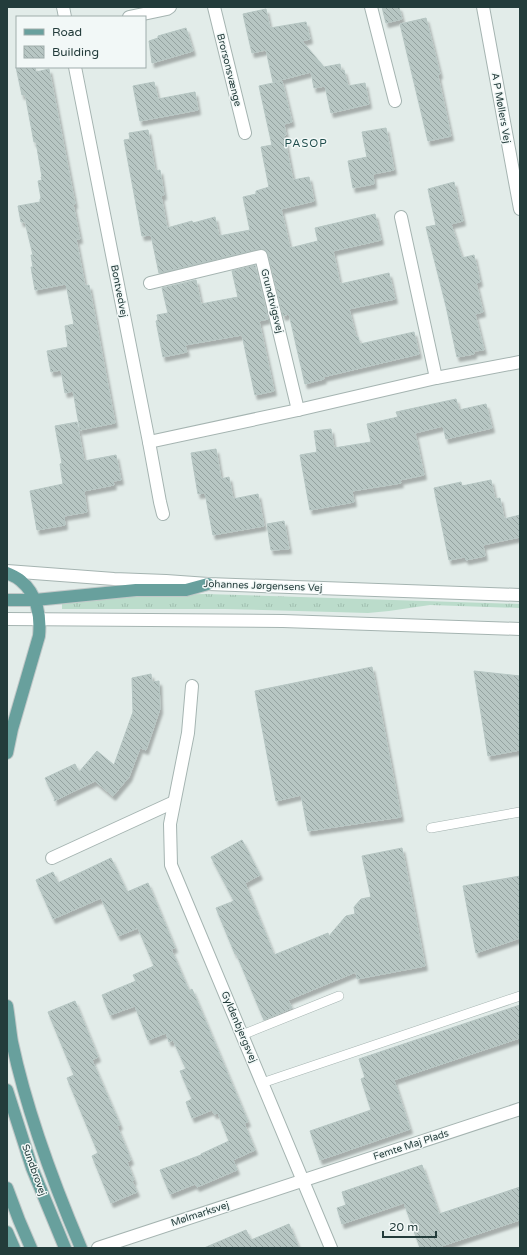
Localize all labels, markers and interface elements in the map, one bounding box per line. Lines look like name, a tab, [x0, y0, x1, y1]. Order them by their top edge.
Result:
legend	[16, 16, 146, 68]
text: Road	[52, 25, 82, 39]
street label: Brorsonsvænge	[214, 32, 244, 108]
text: Building	[52, 45, 99, 59]
street label: A P Møllers Vej	[489, 72, 513, 144]
district label: PASOP	[284, 137, 328, 150]
street label: Bontvedvej	[108, 264, 130, 318]
street label: Grundtvigsvej	[258, 268, 286, 334]
street label: Johannes Jørgensens Vej	[203, 578, 323, 594]
street label: Gyldenbjergsvej	[219, 990, 259, 1064]
street label: Femte Maj Plads	[372, 1127, 450, 1163]
street label: Sundbrovej	[19, 1143, 49, 1197]
street label: Mølmarksvej	[169, 1199, 231, 1229]
scale bar	[383, 1213, 436, 1239]
text: 20 m	[389, 1220, 418, 1234]

